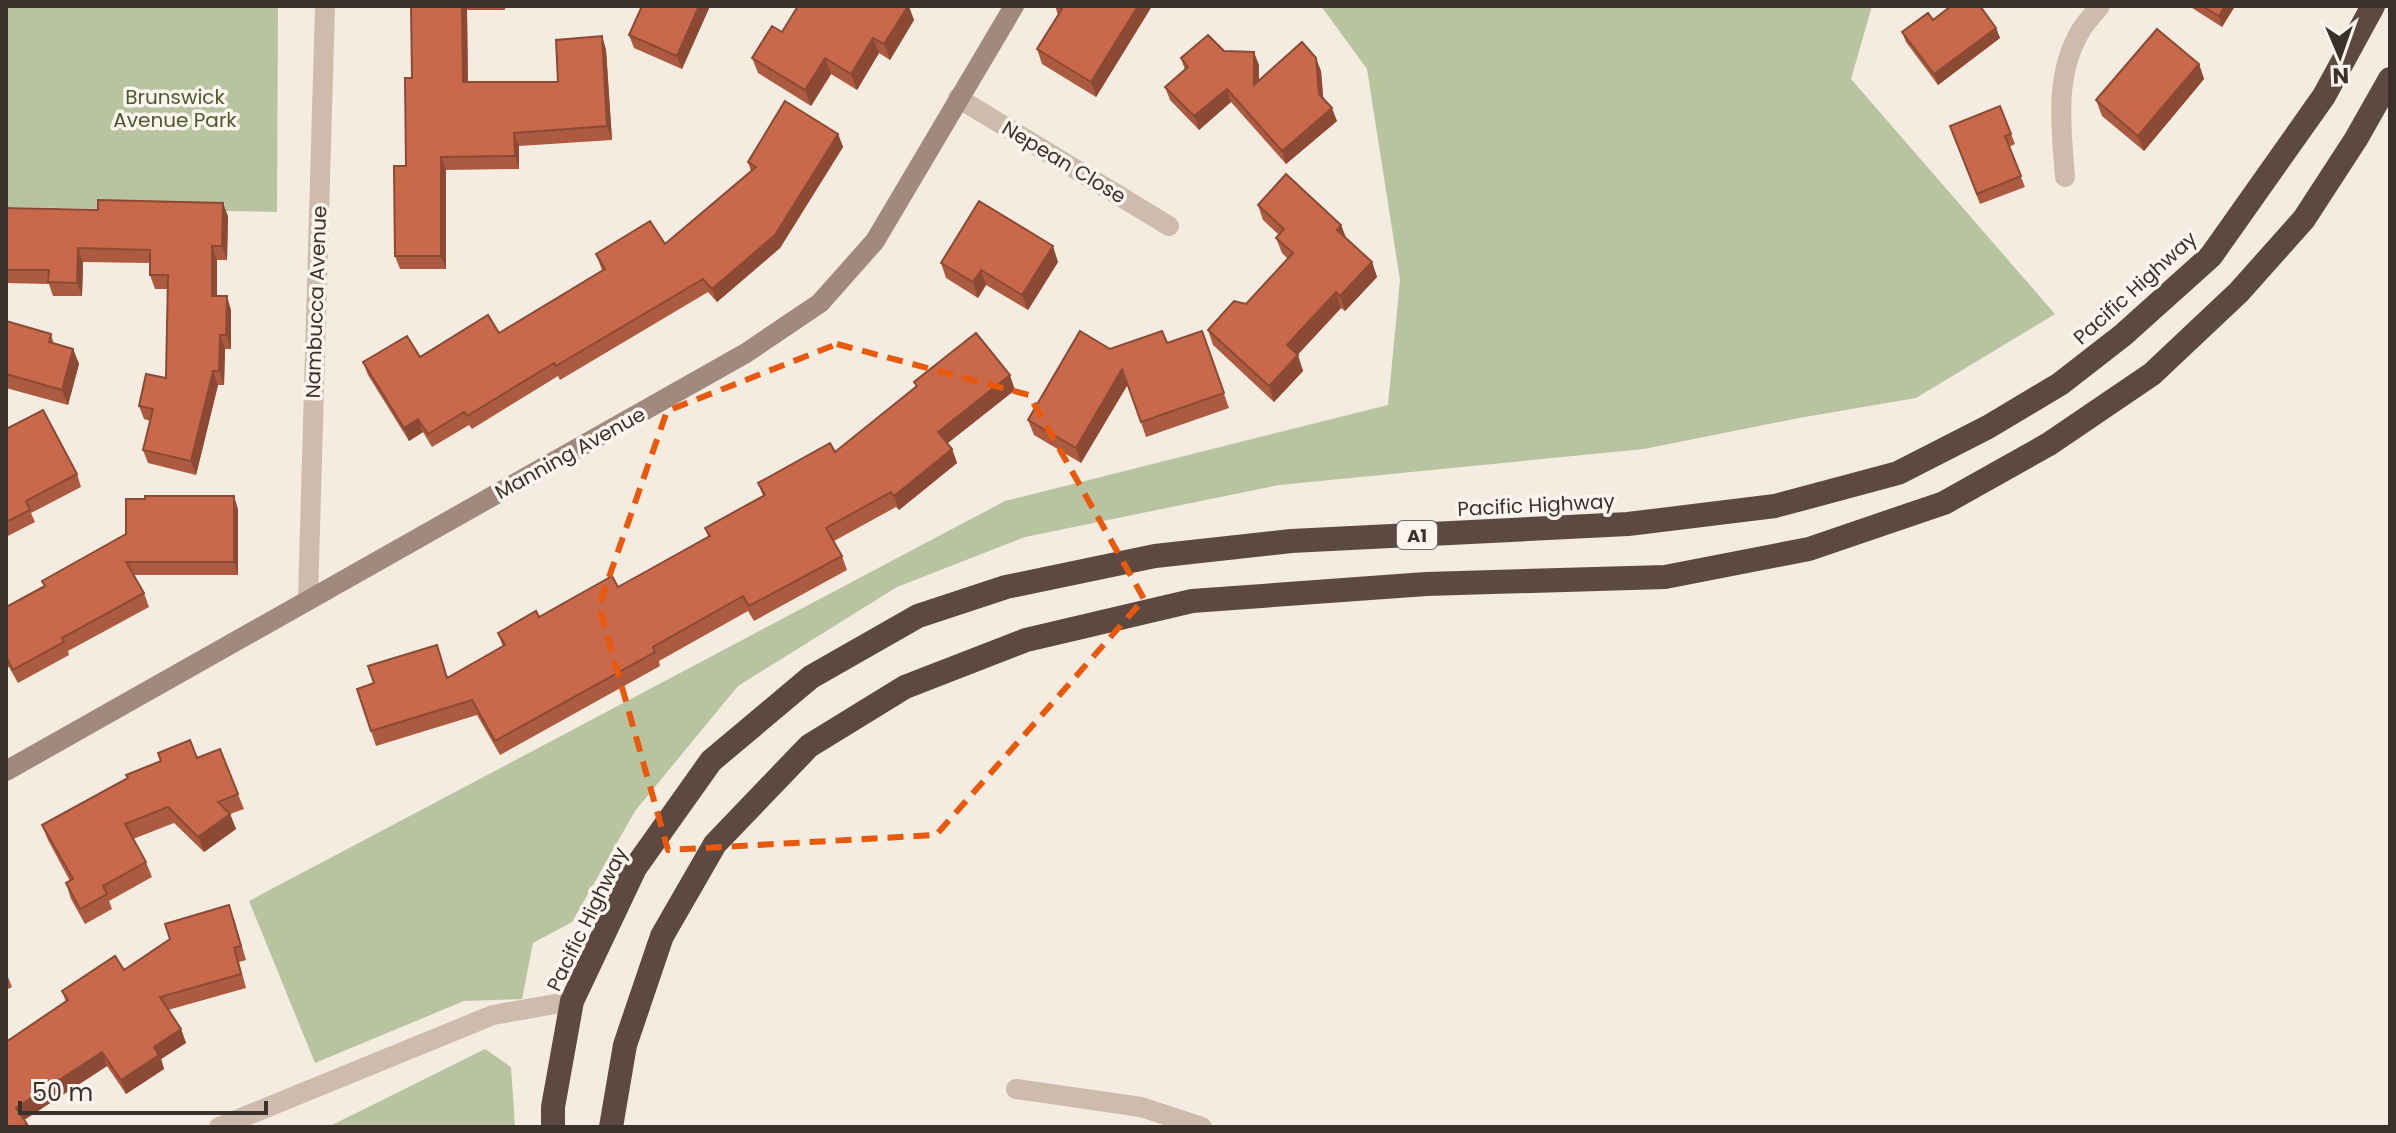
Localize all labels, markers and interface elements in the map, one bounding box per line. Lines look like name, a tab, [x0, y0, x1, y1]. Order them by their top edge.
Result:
north arrow	[2300, 16, 2380, 96]
text: N	[2332, 60, 2349, 91]
park label: Brunswick Avenue Park	[113, 83, 237, 134]
street label: Nepean Close	[997, 114, 1131, 210]
street label: Nambucca Avenue	[299, 205, 333, 399]
street label: Pacific Highway	[2067, 225, 2203, 351]
street label: Manning Avenue	[490, 400, 650, 506]
street label: Pacific Highway	[1457, 487, 1615, 523]
road number: A1	[1397, 521, 1437, 549]
street label: Pacific Highway	[540, 842, 634, 996]
scale bar	[20, 1065, 266, 1115]
text: 50 m	[32, 1076, 93, 1109]

